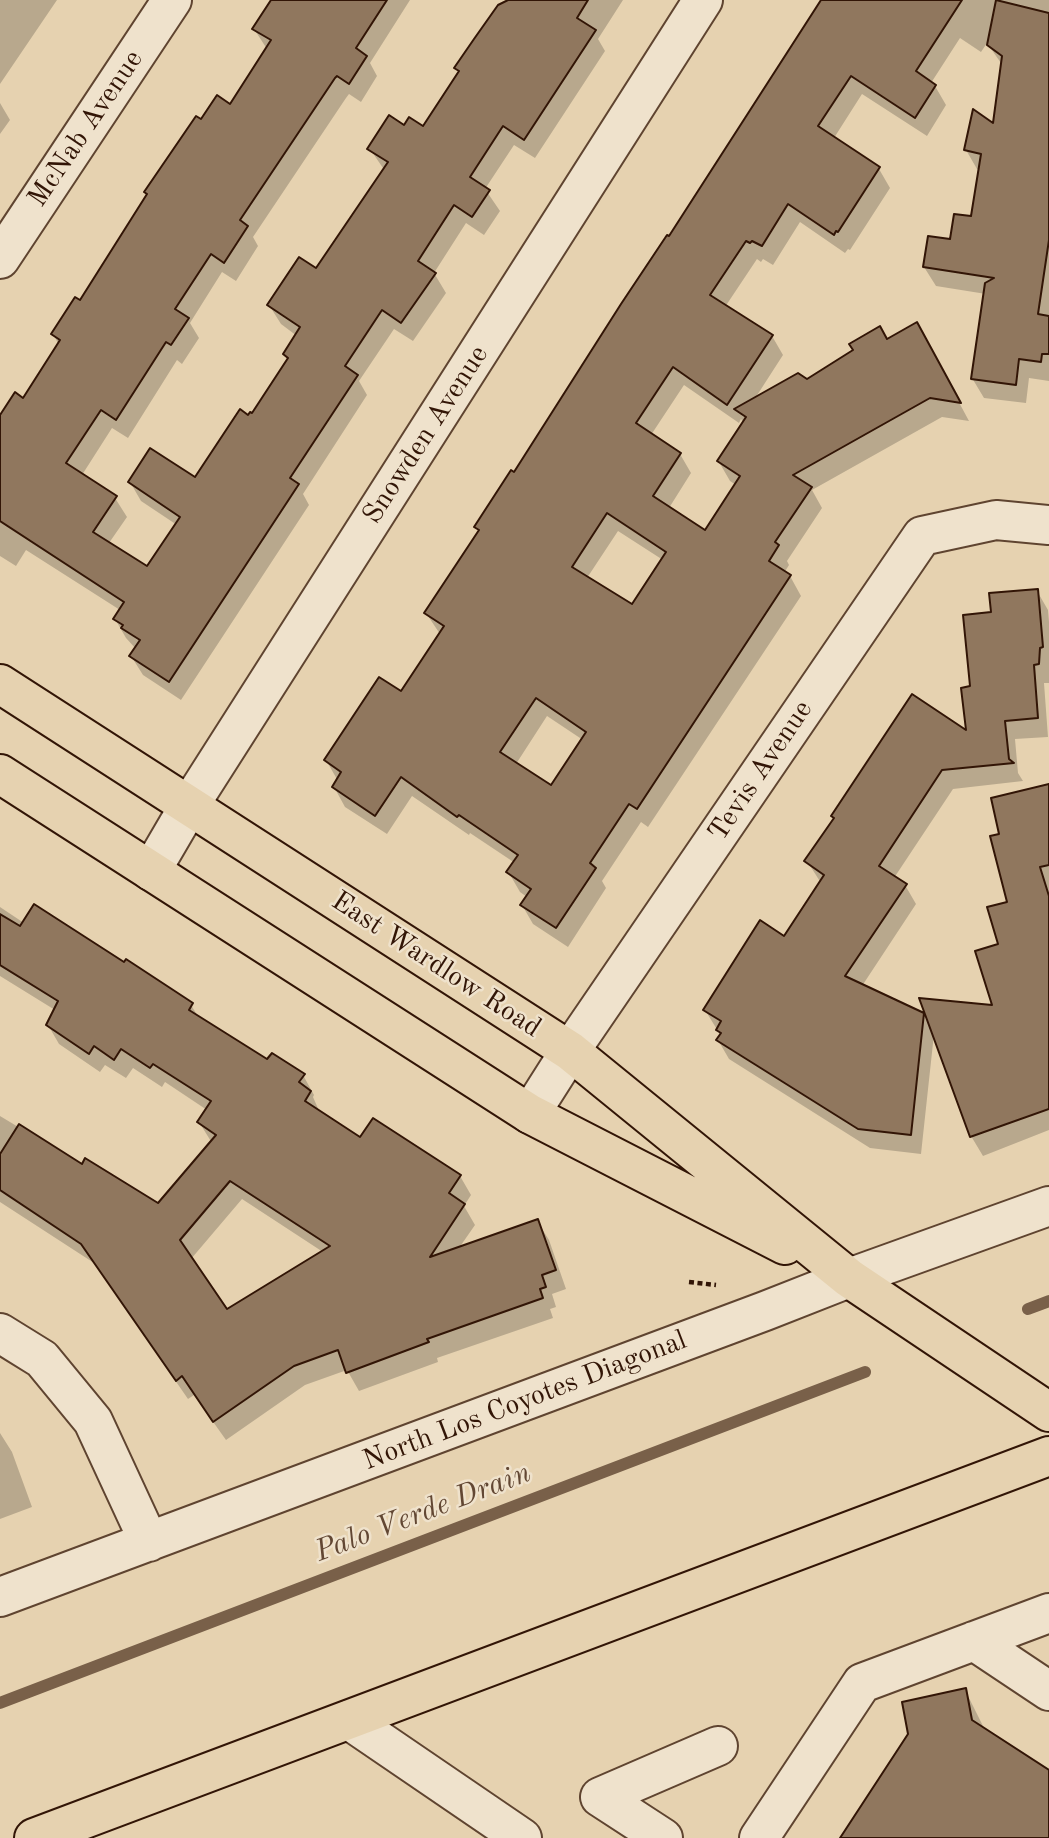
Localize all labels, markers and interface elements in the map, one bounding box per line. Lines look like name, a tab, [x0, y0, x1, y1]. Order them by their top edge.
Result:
street label: McNab Avenue	[21, 44, 151, 214]
street label: Snowden Avenue	[356, 340, 496, 530]
street label: Tevis Avenue	[702, 694, 820, 848]
street label: East Wardlow Road	[325, 885, 547, 1045]
street label: North Los Coyotes Diagonal	[358, 1324, 692, 1478]
water label: Palo Verde Drain	[310, 1455, 536, 1571]

